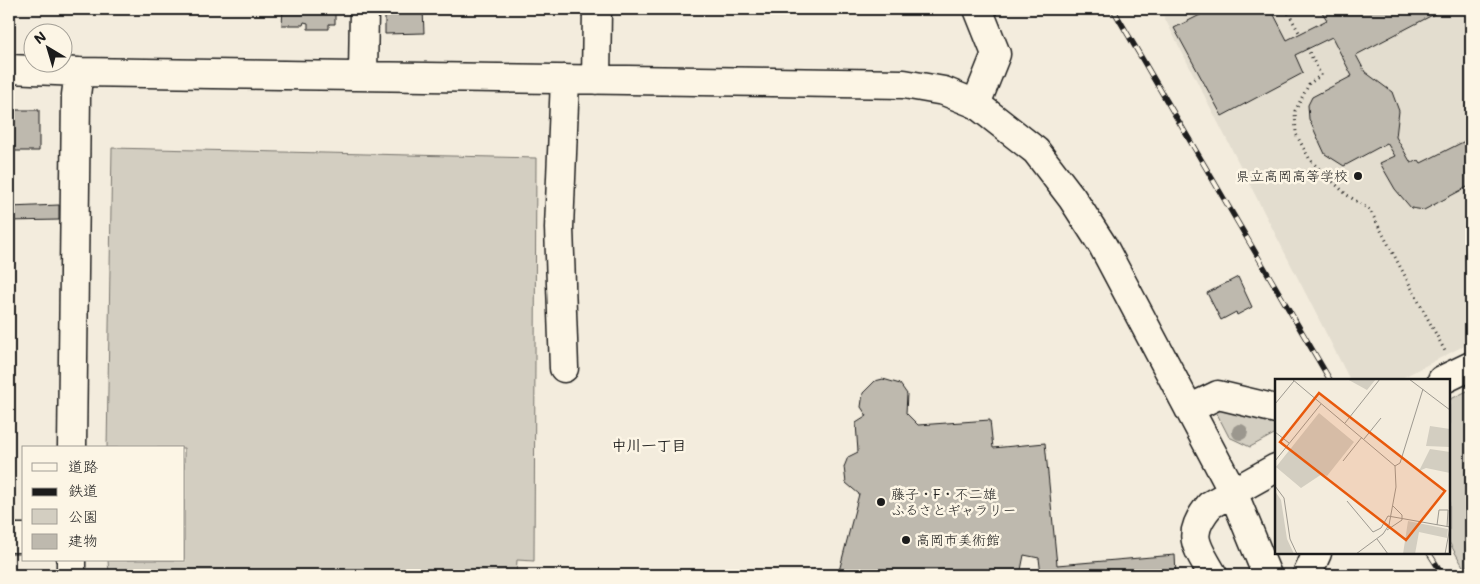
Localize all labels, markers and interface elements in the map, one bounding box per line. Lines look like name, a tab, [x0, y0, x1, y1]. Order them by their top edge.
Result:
north arrow	[22, 22, 72, 72]
text: N	[30, 27, 50, 48]
place label: 県立高岡高等学校	[1236, 166, 1348, 185]
marker: 県立高岡高等学校	[1352, 170, 1364, 182]
inset map	[1275, 379, 1450, 554]
district label: 中川一丁目	[611, 435, 687, 455]
legend	[22, 446, 185, 562]
text: 道路	[68, 456, 98, 476]
text: 鉄道	[68, 480, 98, 500]
place label: 藤子・F・不二雄 ふるさとギャラリー	[891, 484, 1016, 519]
marker: 藤子・F・不二雄 ふるさとギャラリー	[875, 496, 887, 508]
text: 公園	[68, 506, 98, 526]
text: 建物	[68, 530, 98, 550]
place label: 高岡市美術館	[916, 530, 1000, 549]
marker: 高岡市美術館	[900, 534, 912, 546]

